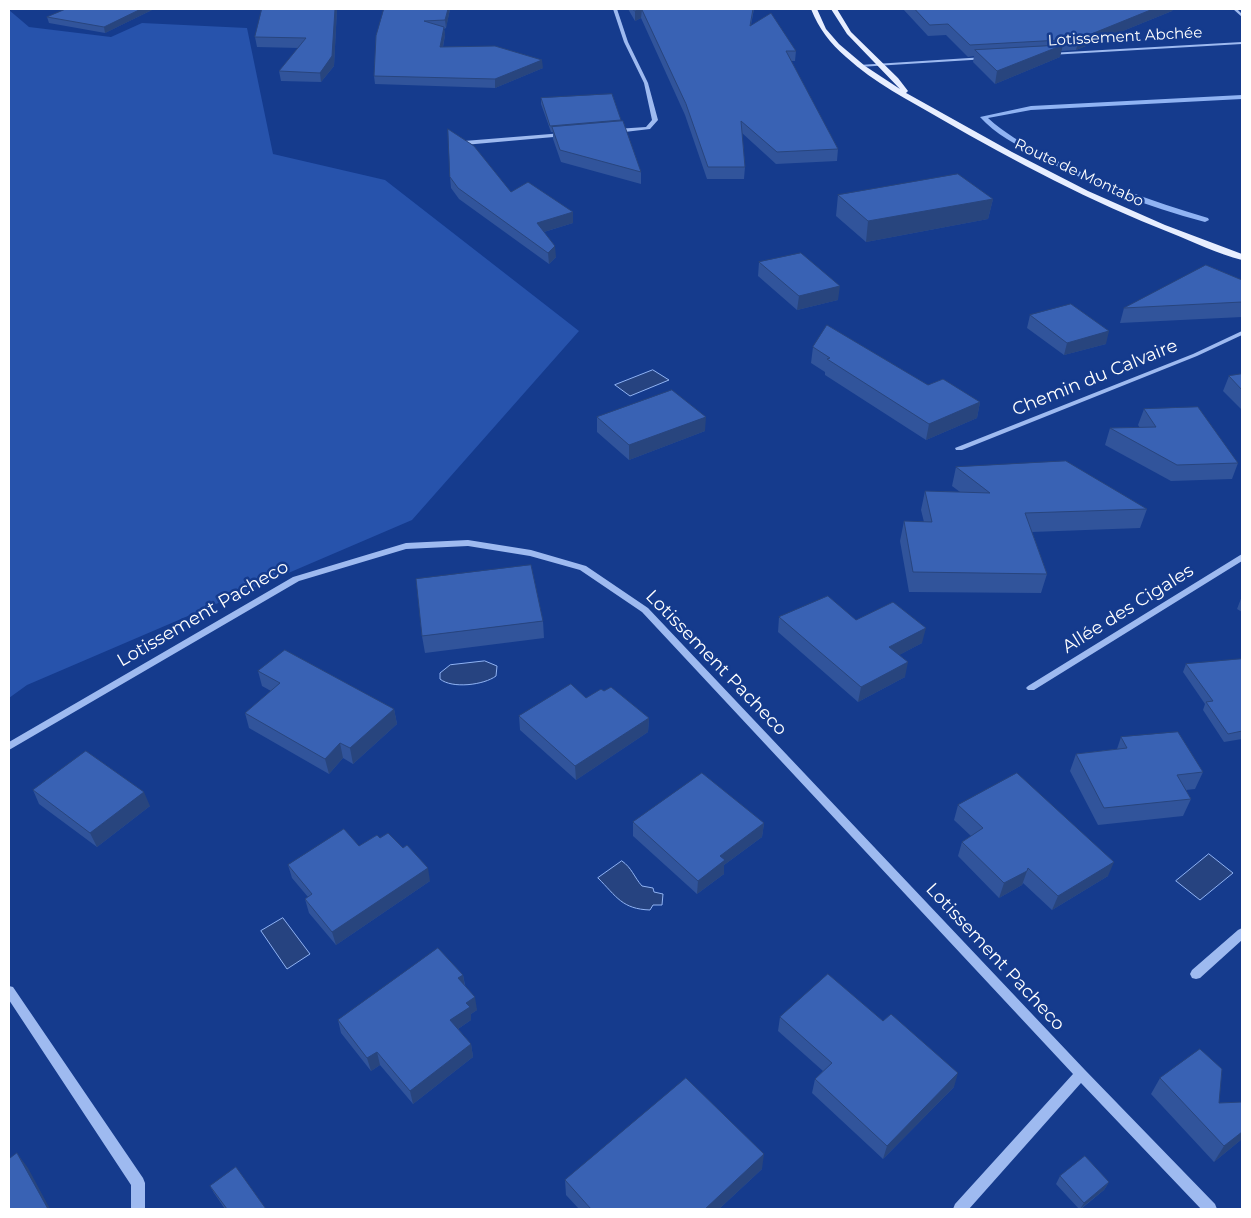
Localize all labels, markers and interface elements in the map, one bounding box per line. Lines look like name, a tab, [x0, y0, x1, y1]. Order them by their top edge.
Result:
street label: Lotissement Abchée	[1047, 24, 1203, 50]
street label: Route de Montabo	[1012, 135, 1146, 211]
street label: Chemin du Calvaire	[1009, 335, 1181, 421]
street label: Lotissement Pacheco	[114, 556, 292, 672]
street label: Allée des Cigales	[1058, 560, 1198, 658]
street label: Lotissement Pacheco	[641, 586, 791, 740]
street label: Lotissement Pacheco	[921, 879, 1069, 1035]

